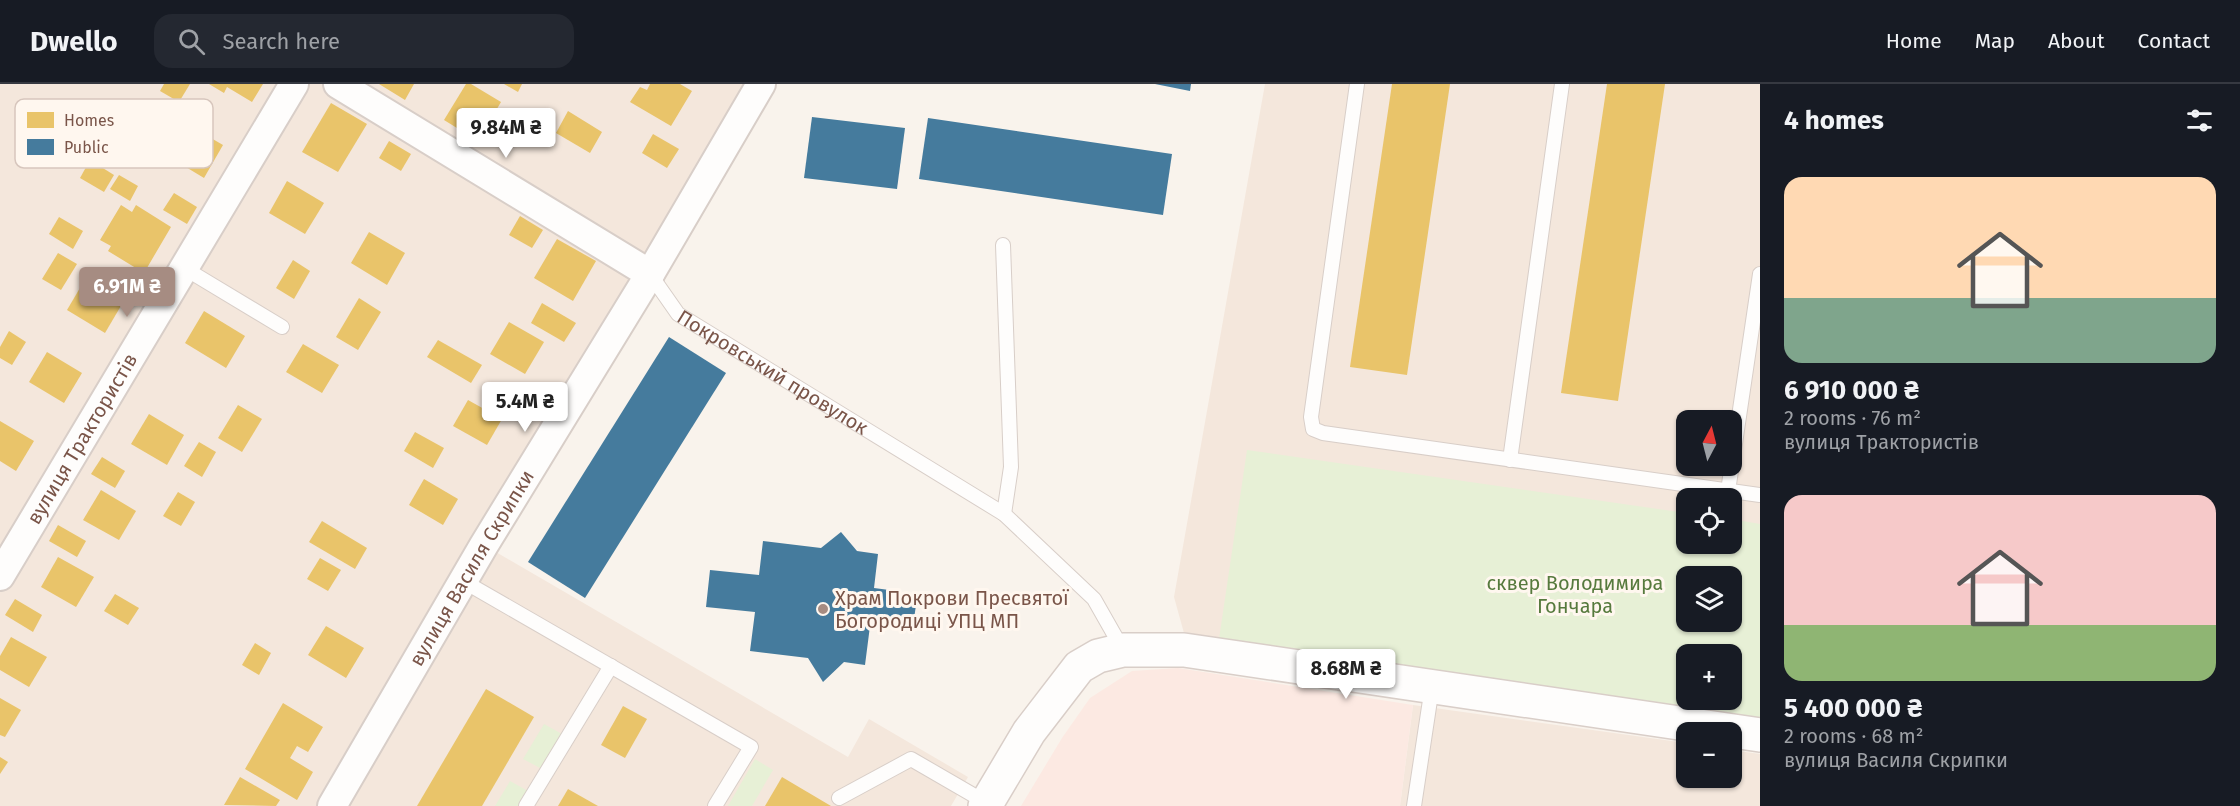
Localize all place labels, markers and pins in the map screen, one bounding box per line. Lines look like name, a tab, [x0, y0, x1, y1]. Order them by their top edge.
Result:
pin: 9.84M ₴	[451, 108, 561, 159]
pin: 6.91M ₴	[72, 267, 182, 318]
pin: 5.4M ₴	[476, 382, 574, 433]
place label: Храм Покрови Пресвятої Богородиці УПЦ МП	[835, 586, 1070, 633]
marker: Храм Покрови Пресвятої Богородиці УПЦ МП	[816, 602, 830, 616]
pin: 8.68M ₴	[1291, 649, 1401, 700]

